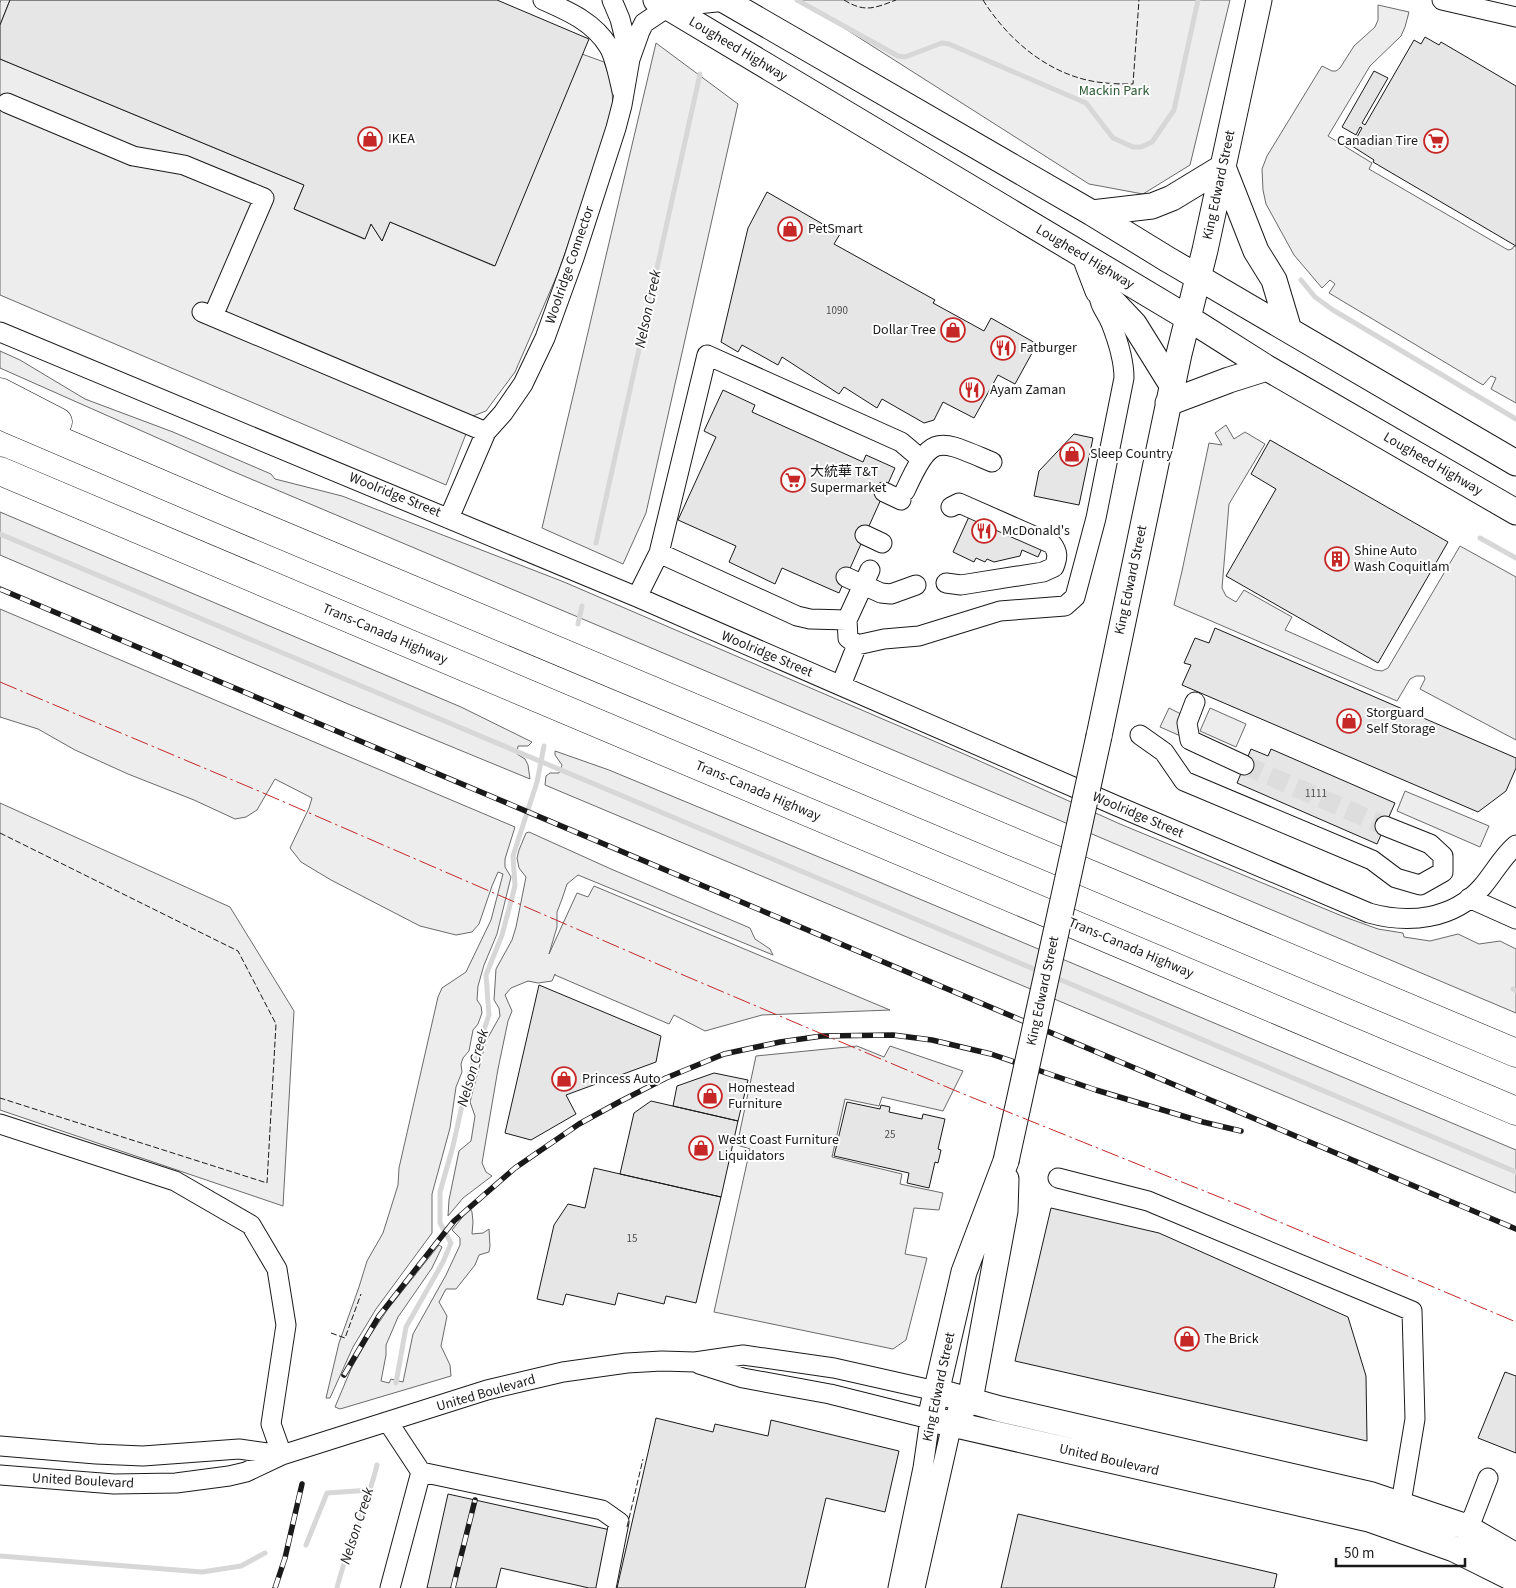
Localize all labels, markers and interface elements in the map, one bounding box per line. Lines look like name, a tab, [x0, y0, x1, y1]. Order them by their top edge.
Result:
street label: Lougheed Highway	[685, 12, 791, 87]
park label: Mackin Park	[1079, 81, 1149, 101]
shop icon: IKEA	[357, 126, 383, 152]
street label: King Edward Street	[1198, 128, 1240, 242]
supermarket icon: Canadian Tire	[1423, 128, 1449, 154]
place label: IKEA	[388, 129, 415, 149]
place label: Canadian Tire	[1337, 131, 1418, 151]
street label: Woolridge Connector	[540, 203, 600, 327]
shop icon: PetSmart	[777, 216, 803, 242]
place label: PetSmart	[808, 219, 863, 239]
street label: Lougheed Highway	[1032, 220, 1138, 295]
water label: Nelson Creek	[629, 267, 667, 350]
house number: 1090	[826, 303, 848, 318]
shop icon: Dollar Tree	[940, 317, 966, 343]
place label: Dollar Tree	[872, 320, 936, 340]
restaurant icon: Fatburger	[990, 335, 1016, 361]
place label: Fatburger	[1020, 338, 1077, 358]
restaurant icon: Ayam Zaman	[959, 377, 985, 403]
place label: Ayam Zaman	[990, 380, 1066, 400]
street label: Lougheed Highway	[1380, 427, 1487, 501]
shop icon: Sleep Country	[1059, 441, 1085, 467]
place label: Sleep Country	[1090, 444, 1173, 464]
place label: 大統華 T&T Supermarket	[810, 462, 887, 498]
street label: Woolridge Street	[346, 467, 444, 523]
supermarket icon: 大統華 T&T Supermarket	[780, 467, 806, 493]
restaurant icon: McDonald's	[971, 518, 997, 544]
place label: McDonald's	[1002, 521, 1070, 541]
street label: King Edward Street	[1110, 523, 1152, 637]
place label: Shine Auto Wash Coquitlam	[1354, 541, 1450, 577]
building icon: Shine Auto Wash Coquitlam	[1324, 546, 1350, 572]
street label: Trans-Canada Highway	[319, 598, 451, 670]
street label: Woolridge Street	[718, 626, 816, 682]
place label: Storguard Self Storage	[1366, 703, 1436, 739]
shop icon: Storguard Self Storage	[1336, 708, 1362, 734]
street label: Trans-Canada Highway	[692, 755, 824, 827]
house number: 1111	[1305, 786, 1327, 801]
street label: Woolridge Street	[1089, 787, 1187, 843]
street label: Trans-Canada Highway	[1065, 912, 1197, 984]
street label: King Edward Street	[1022, 934, 1064, 1048]
water label: Nelson Creek	[452, 1026, 494, 1109]
shop icon: Princess Auto	[551, 1066, 577, 1092]
place label: Princess Auto	[582, 1069, 661, 1089]
place label: Homestead Furniture	[728, 1078, 795, 1114]
shop icon: Homestead Furniture	[697, 1083, 723, 1109]
house number: 25	[885, 1127, 895, 1142]
place label: West Coast Furniture Liquidators	[718, 1130, 839, 1166]
shop icon: West Coast Furniture Liquidators	[688, 1135, 714, 1161]
house number: 15	[627, 1231, 637, 1246]
shop icon: The Brick	[1174, 1326, 1200, 1352]
place label: The Brick	[1204, 1329, 1259, 1349]
street label: King Edward Street	[918, 1330, 960, 1444]
street label: United Boulevard	[434, 1369, 538, 1417]
street label: United Boulevard	[1057, 1439, 1161, 1481]
street label: United Boulevard	[32, 1468, 134, 1494]
water label: Nelson Creek	[335, 1484, 380, 1567]
scale bar	[1336, 1536, 1465, 1568]
text: 50 m	[1344, 1543, 1374, 1564]

